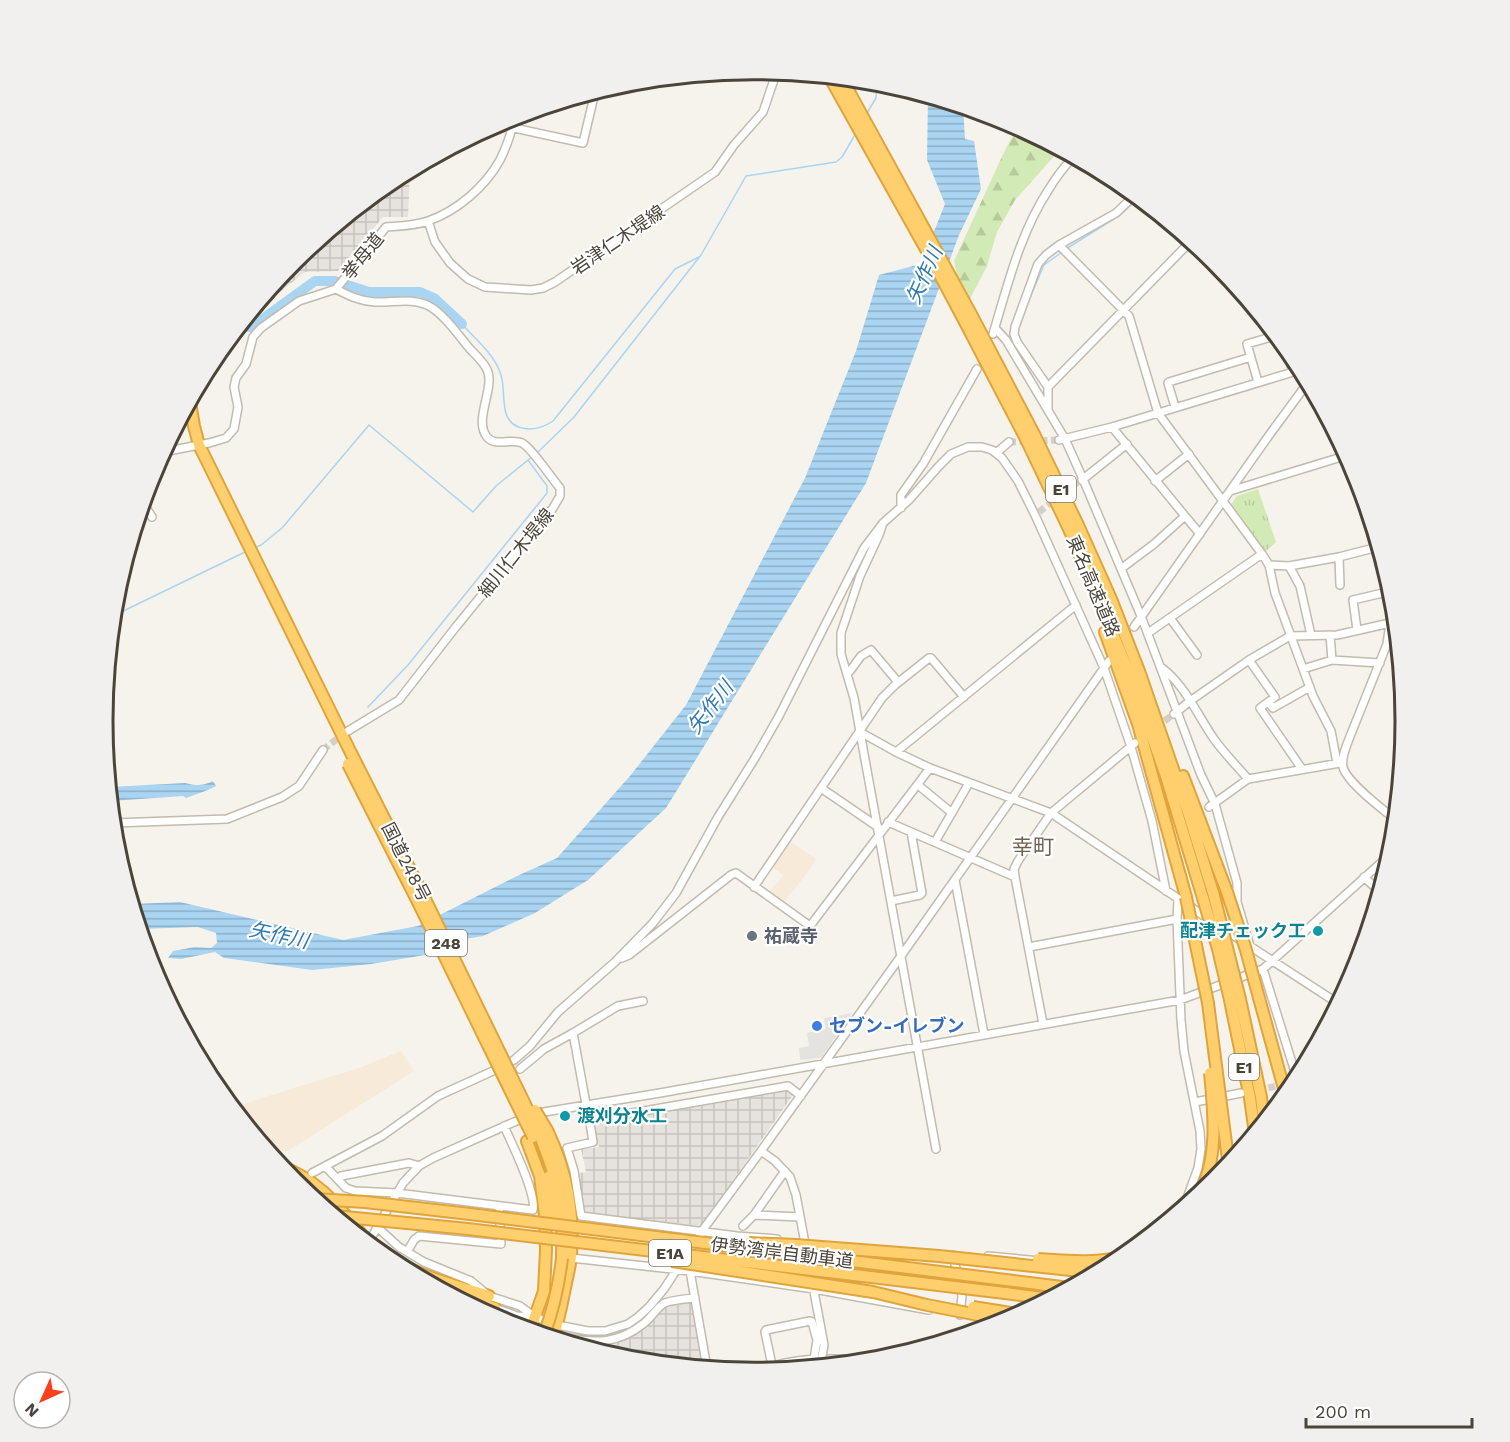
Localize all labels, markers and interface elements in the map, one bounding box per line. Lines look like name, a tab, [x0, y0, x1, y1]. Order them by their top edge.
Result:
street label: 岩津仁木堤線	[567, 201, 668, 278]
street label: 挙母道	[337, 228, 388, 283]
water label: 矢作川	[901, 241, 948, 307]
road number: E1	[1046, 476, 1076, 502]
street label: 細川仁木堤線	[473, 504, 558, 601]
street label: 東名高速道路	[1063, 532, 1124, 640]
water label: 矢作川	[682, 674, 739, 738]
street label: 国道248号	[378, 819, 435, 905]
district label: 幸町	[1012, 834, 1054, 859]
water label: 矢作川	[247, 917, 313, 953]
place label: 配津チェック工	[1180, 920, 1306, 941]
marker: 配津チェック工	[1311, 924, 1325, 938]
place label: 祐蔵寺	[764, 925, 818, 946]
marker: 祐蔵寺	[745, 929, 759, 943]
road number: 248	[425, 930, 467, 956]
place label: セブン-イレブン	[829, 1015, 965, 1036]
marker: セブン-イレブン	[810, 1019, 824, 1033]
road number: E1	[1229, 1054, 1259, 1080]
place label: 渡刈分水工	[577, 1105, 667, 1126]
marker: 渡刈分水工	[558, 1109, 572, 1123]
street label: 伊勢湾岸自動車道	[709, 1233, 855, 1272]
road number: E1A	[649, 1240, 691, 1266]
north arrow	[12, 1370, 72, 1430]
scale bar	[1306, 1391, 1472, 1429]
text: N	[21, 1399, 43, 1421]
text: 200 m	[1315, 1401, 1371, 1422]

